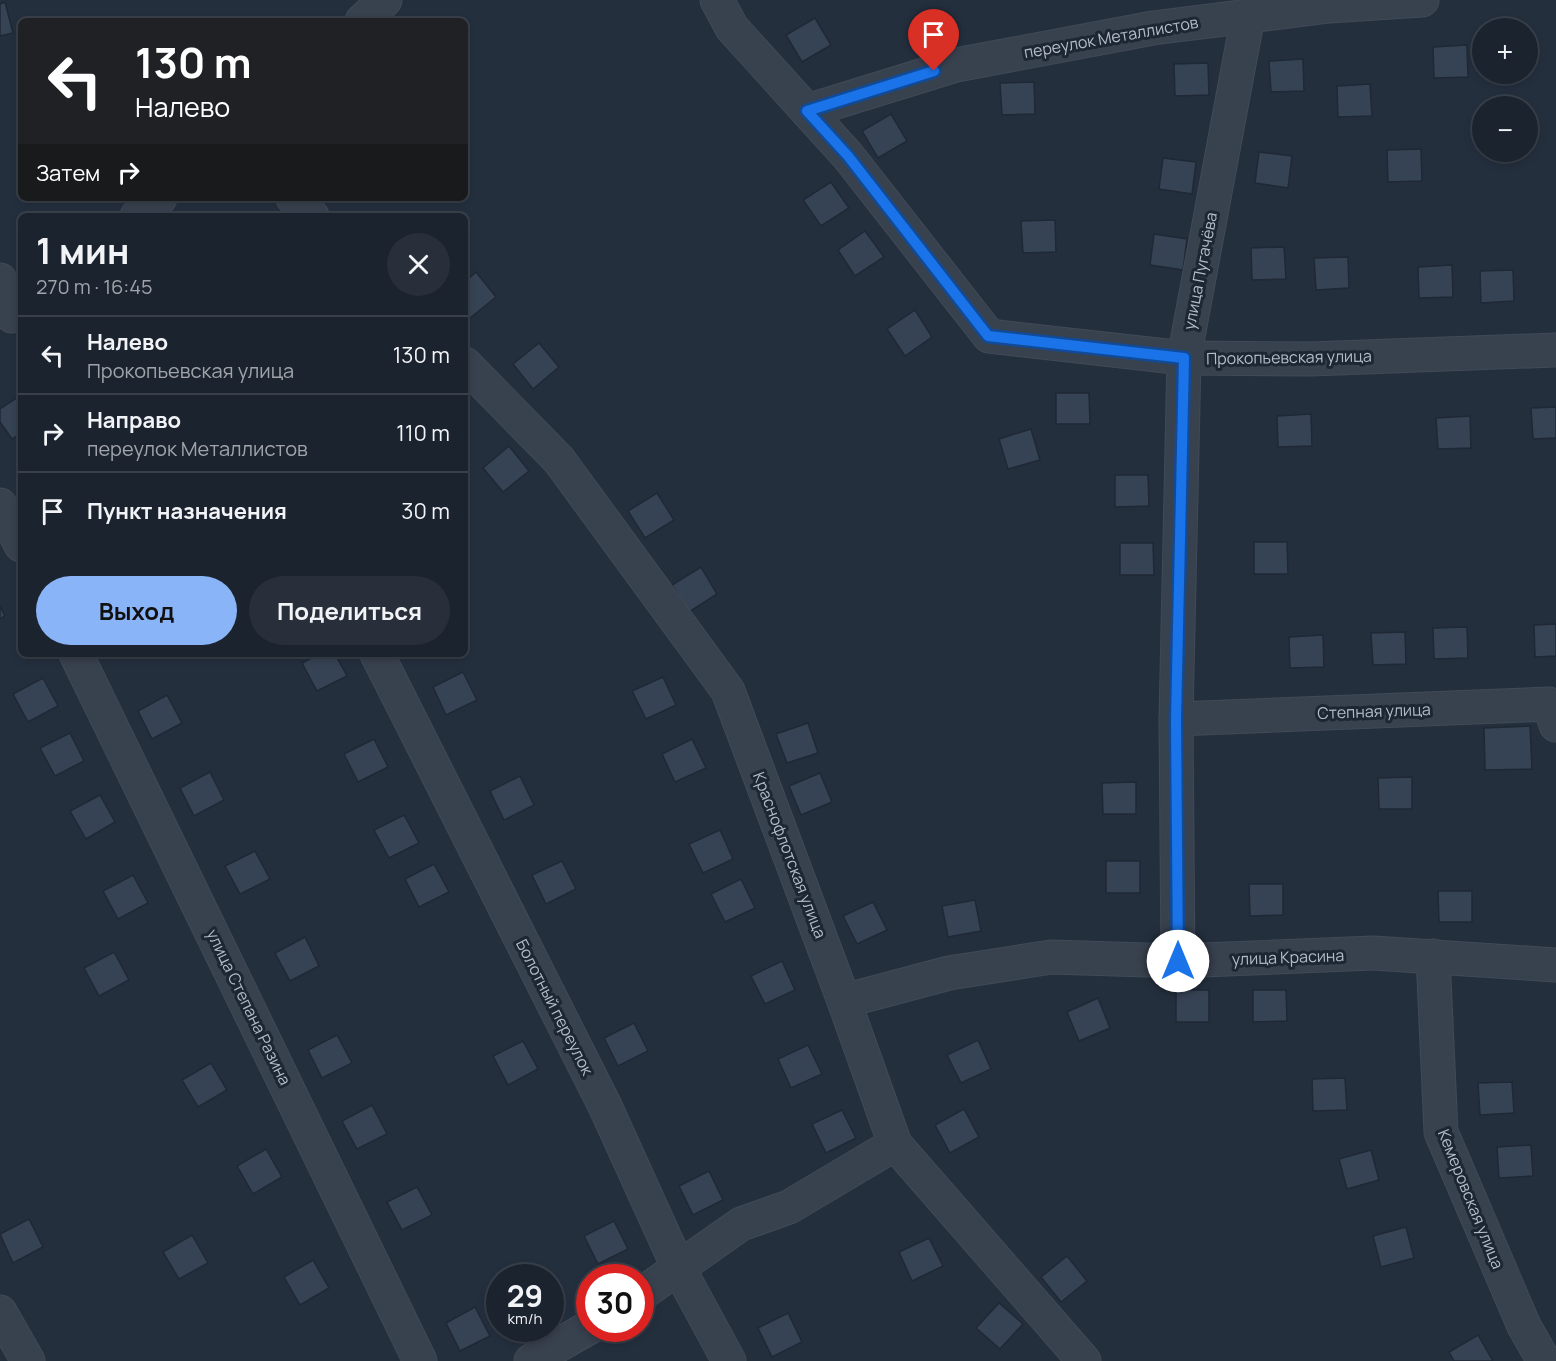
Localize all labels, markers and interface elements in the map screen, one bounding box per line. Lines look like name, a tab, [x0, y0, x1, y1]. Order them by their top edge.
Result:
pin	[908, 9, 959, 71]
street label: переулок Металлистов	[1022, 11, 1200, 63]
icon: arrive	[917, 18, 950, 51]
map controls	[1472, 18, 1538, 162]
button: +	[1472, 18, 1538, 84]
text: 130 m	[135, 33, 252, 91]
icon: left	[36, 42, 114, 120]
text: Налево	[135, 88, 230, 125]
button: −	[1472, 96, 1538, 162]
icon: right	[112, 156, 145, 189]
text: Затем	[36, 158, 100, 188]
street label: улица Пугачёва	[1178, 210, 1222, 332]
text: 1 мин	[36, 226, 129, 275]
button: close	[387, 233, 450, 296]
text: 270 m · 16:45	[36, 273, 153, 300]
text: Налево	[87, 327, 168, 357]
icon: left	[36, 339, 69, 372]
text: 130 m	[393, 340, 450, 370]
street label: Прокопьевская улица	[1206, 345, 1372, 369]
text: Прокопьевская улица	[87, 357, 294, 384]
text: Направо	[87, 405, 181, 435]
icon: right	[36, 417, 69, 450]
text: 110 m	[396, 418, 450, 448]
text: переулок Металлистов	[87, 435, 308, 462]
icon: arrive	[36, 495, 69, 528]
text: Пункт назначения	[87, 496, 287, 526]
text: 30 m	[401, 496, 450, 526]
button: Выход	[36, 576, 237, 645]
button: Поделиться	[249, 576, 450, 645]
street label: Степная улица	[1317, 698, 1431, 724]
street label: Краснофлотская улица	[748, 769, 832, 941]
street label: улица Степана Разина	[202, 925, 296, 1089]
position arrow	[1146, 929, 1210, 993]
street label: Болотный переулок	[511, 935, 599, 1080]
street label: улица Красина	[1231, 944, 1345, 970]
street label: Кемеровская улица	[1433, 1126, 1509, 1272]
speed limit sign: 30	[576, 1264, 654, 1342]
text: 29	[507, 1275, 543, 1316]
text: km/h	[508, 1308, 542, 1329]

